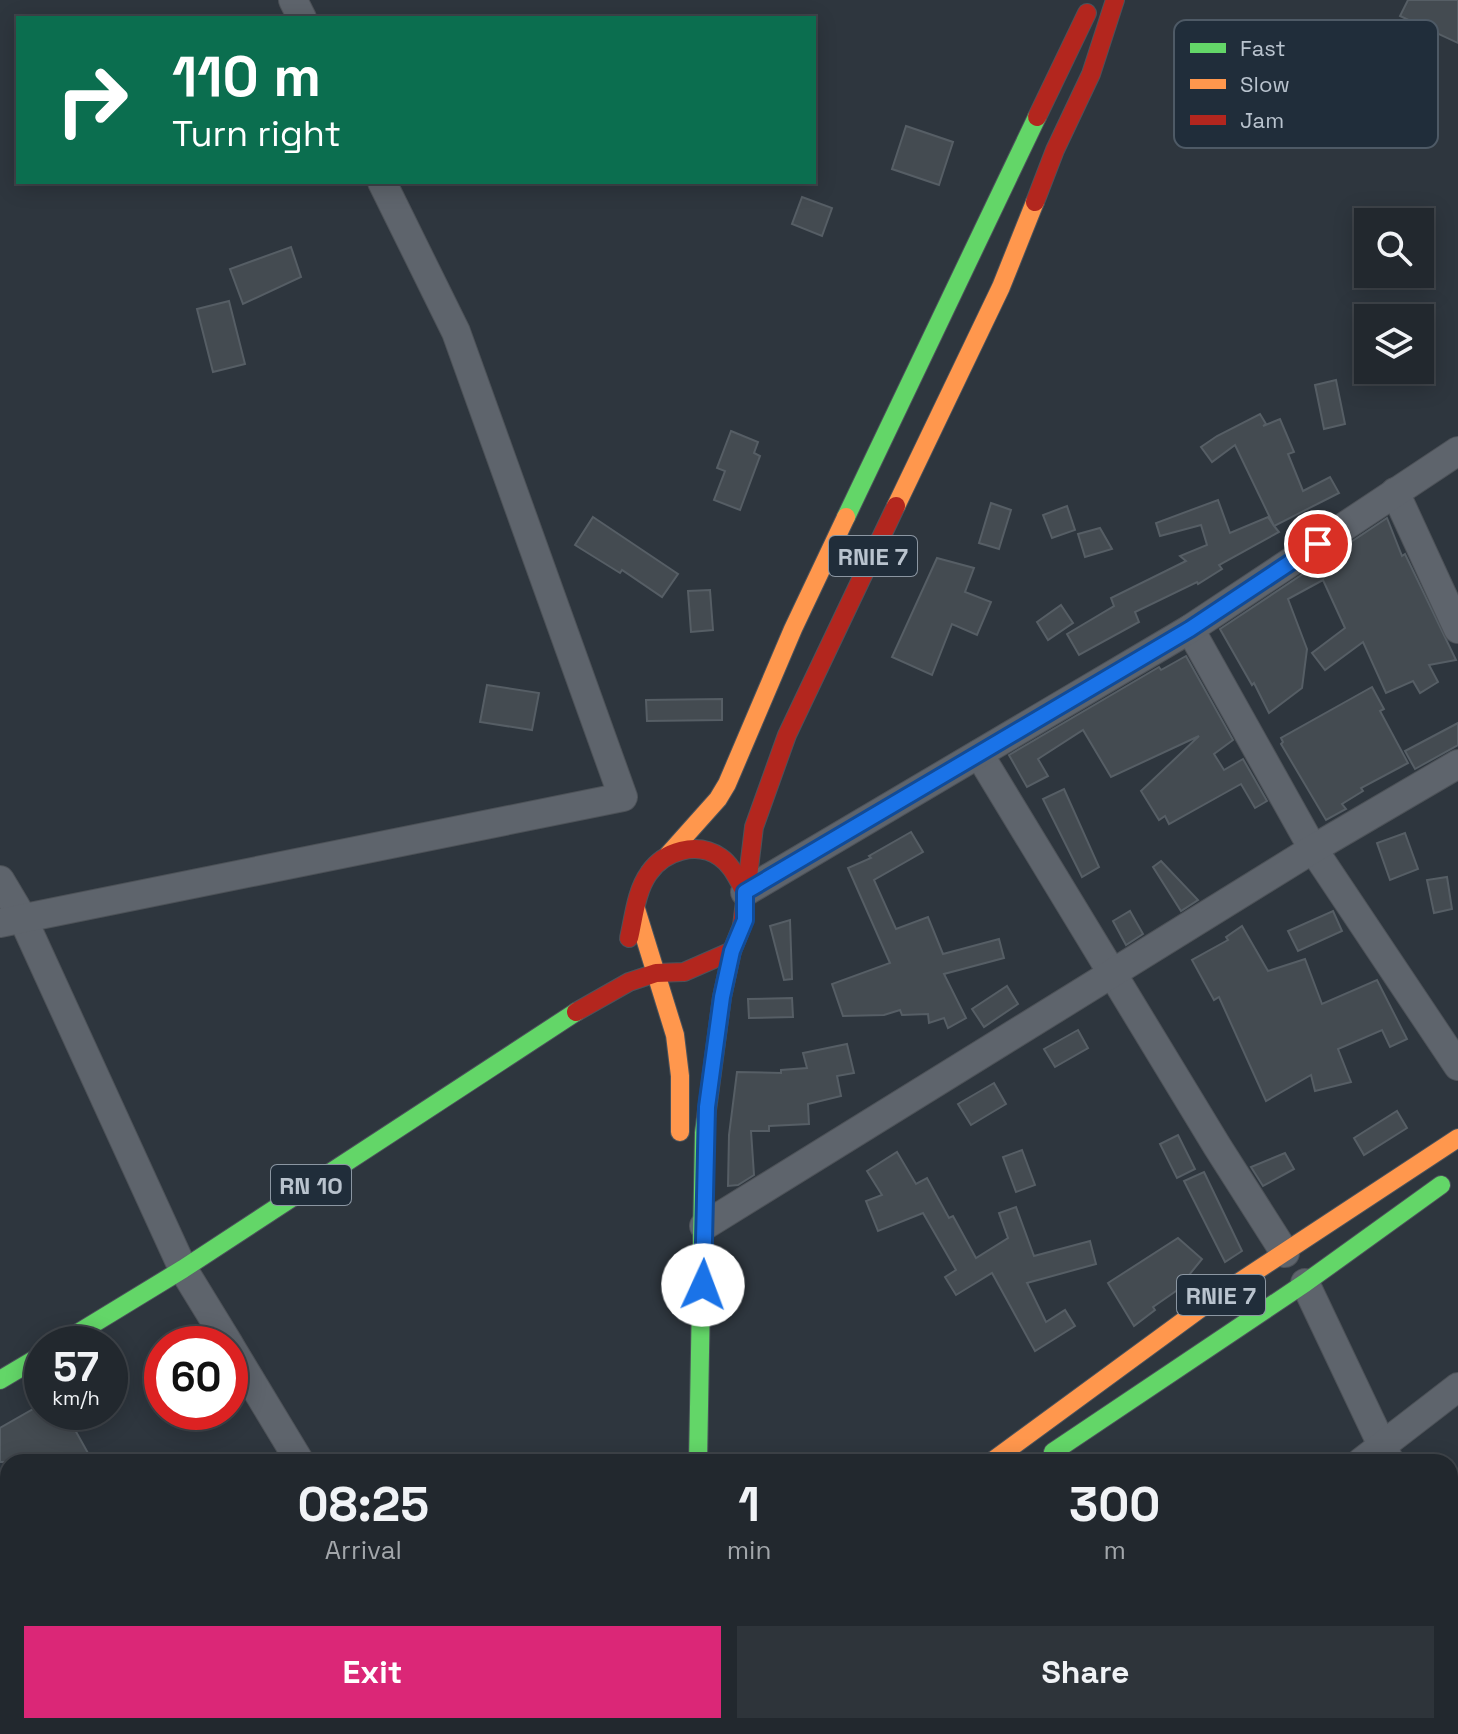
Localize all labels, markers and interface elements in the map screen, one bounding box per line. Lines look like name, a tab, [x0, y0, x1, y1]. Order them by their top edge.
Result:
legend	[1174, 20, 1438, 148]
text: Fast	[1240, 34, 1286, 62]
text: 110 m	[172, 41, 321, 112]
icon: right	[40, 48, 144, 152]
text: Slow	[1240, 70, 1290, 98]
text: Jam	[1240, 106, 1284, 134]
text: Turn right	[172, 111, 341, 157]
map controls	[1354, 208, 1434, 384]
button: search	[1354, 208, 1434, 288]
button: layers	[1354, 304, 1434, 384]
pin	[1284, 510, 1352, 578]
icon: arrive	[1296, 522, 1340, 566]
road number: RNIE 7	[829, 536, 917, 576]
road number: RN 10	[271, 1165, 351, 1205]
position arrow	[661, 1243, 745, 1327]
road number: RNIE 7	[1177, 1275, 1265, 1315]
speed limit sign: 60	[144, 1326, 248, 1430]
text: 57	[53, 1342, 99, 1393]
text: km/h	[52, 1385, 100, 1411]
text: 08:25	[298, 1474, 429, 1535]
text: 1	[738, 1474, 760, 1535]
text: 300	[1069, 1474, 1160, 1535]
text: Arrival	[325, 1533, 402, 1567]
text: min	[727, 1533, 771, 1567]
text: m	[1104, 1533, 1126, 1567]
button: Exit	[24, 1626, 721, 1718]
button: Share	[737, 1626, 1434, 1718]

